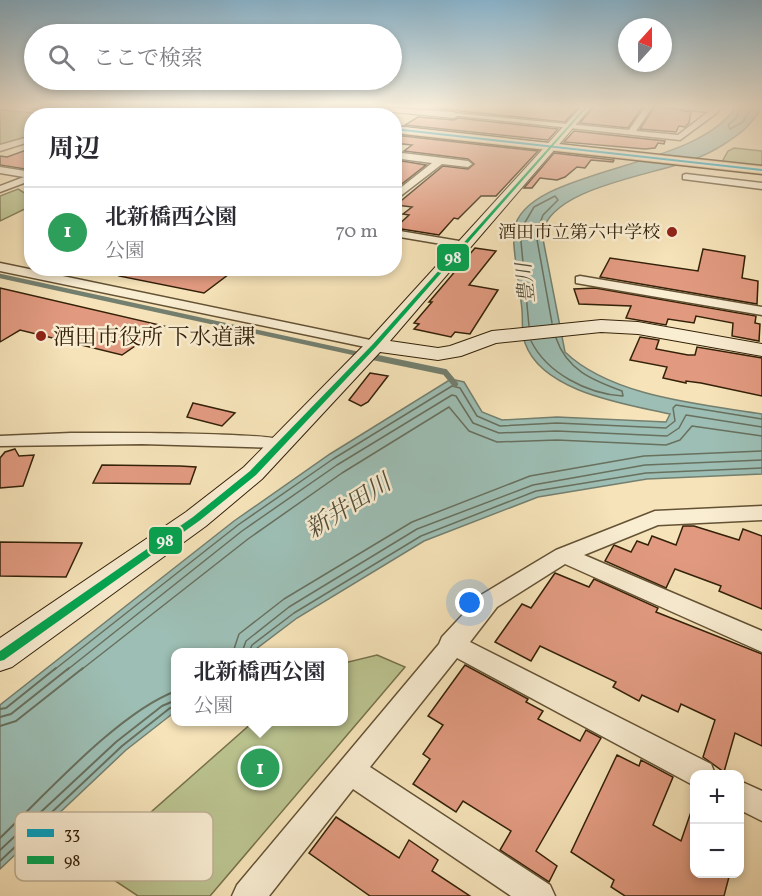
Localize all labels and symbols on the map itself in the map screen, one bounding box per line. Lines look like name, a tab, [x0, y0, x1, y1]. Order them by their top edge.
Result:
north arrow	[618, 18, 672, 72]
place label: 酒田市立第六中学校	[498, 221, 660, 246]
marker: 酒田市立第六中学校	[665, 225, 679, 239]
line badge: 98	[436, 243, 470, 272]
text: 98	[444, 248, 462, 270]
water label: 豊川	[511, 259, 543, 304]
place label: 酒田市役所 下水道課	[53, 323, 255, 354]
marker: 酒田市役所 下水道課	[34, 329, 48, 343]
water label: 新井田川	[300, 466, 401, 548]
line badge: 98	[148, 526, 183, 555]
text: 98	[156, 531, 174, 553]
your location	[455, 588, 484, 617]
pin: 1	[240, 746, 280, 790]
legend	[15, 812, 213, 881]
text: 33	[64, 824, 80, 846]
text: 98	[64, 851, 80, 873]

